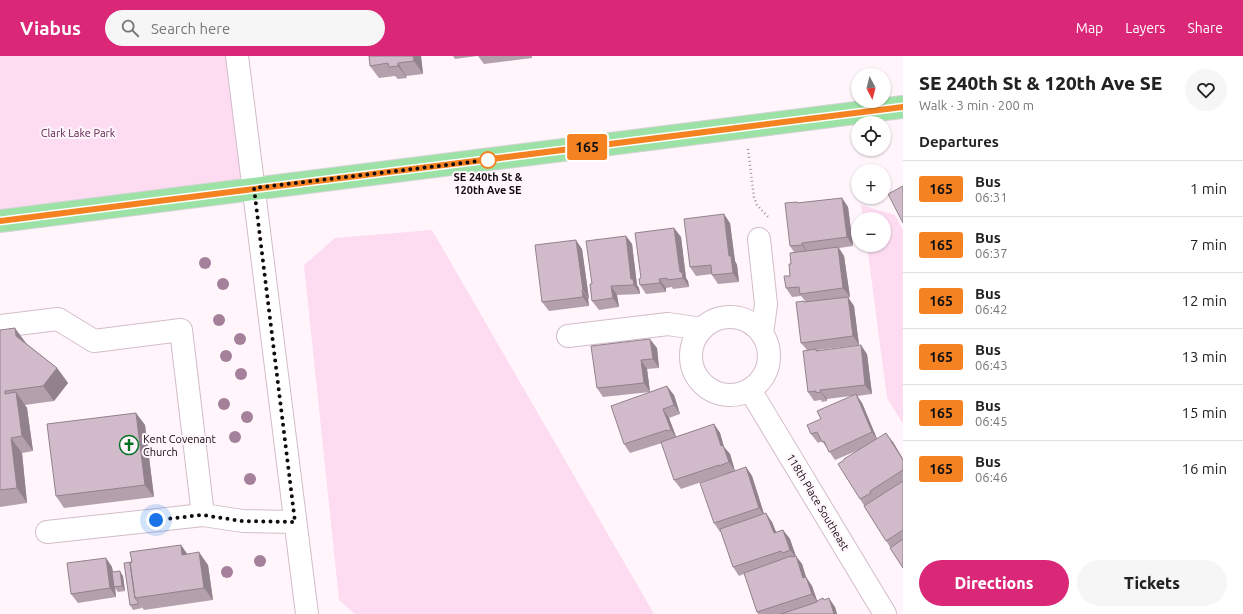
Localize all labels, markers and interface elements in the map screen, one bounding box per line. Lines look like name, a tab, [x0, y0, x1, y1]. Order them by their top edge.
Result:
search box	[105, 10, 385, 46]
text: Viabus	[20, 17, 81, 39]
icon: search	[119, 17, 141, 39]
text: Search here	[151, 20, 230, 37]
text: Map	[1076, 20, 1103, 36]
text: Layers	[1125, 20, 1165, 36]
text: Share	[1187, 20, 1223, 36]
north arrow	[851, 68, 891, 108]
map controls	[851, 68, 891, 252]
button: heart	[1185, 69, 1227, 111]
text: SE 240th St & 120th Ave SE	[919, 72, 1162, 94]
text: Walk · 3 min · 200 m	[919, 98, 1034, 112]
button: locate	[851, 116, 891, 156]
park label: Clark Lake Park	[41, 127, 116, 139]
text: Departures	[919, 133, 999, 150]
line badge: 165	[564, 134, 610, 160]
text: 165	[575, 139, 599, 155]
marker: SE 240th St & 120th Ave SE	[479, 151, 497, 169]
button: +	[851, 164, 891, 204]
place label: SE 240th St & 120th Ave SE	[453, 171, 523, 196]
text: Bus	[975, 173, 1001, 190]
text: 1 min	[1190, 180, 1227, 197]
text: 165	[929, 181, 953, 197]
text: 06:31	[975, 190, 1008, 204]
button: −	[851, 212, 891, 252]
text: Bus	[975, 229, 1001, 246]
text: 7 min	[1190, 236, 1227, 253]
text: 165	[929, 237, 953, 253]
text: 06:37	[975, 246, 1008, 260]
text: Bus	[975, 285, 1001, 302]
text: 12 min	[1181, 292, 1227, 309]
text: 165	[929, 293, 953, 309]
text: 06:42	[975, 302, 1008, 316]
text: Bus	[975, 341, 1001, 358]
text: 13 min	[1181, 348, 1227, 365]
text: 165	[929, 349, 953, 365]
text: 06:43	[975, 358, 1008, 372]
text: Bus	[975, 397, 1001, 414]
text: 15 min	[1181, 404, 1227, 421]
text: 165	[929, 405, 953, 421]
text: 06:45	[975, 414, 1008, 428]
place label: Kent Covenant Church	[143, 433, 217, 458]
church icon: Kent Covenant Church	[118, 434, 140, 456]
street label: 118th Place Southeast	[784, 452, 852, 553]
text: Bus	[975, 453, 1001, 470]
text: 16 min	[1181, 460, 1227, 477]
text: 165	[929, 461, 953, 477]
text: 06:46	[975, 470, 1008, 484]
your location	[146, 510, 166, 530]
button: Directions	[919, 560, 1069, 606]
button: Tickets	[1077, 560, 1227, 606]

